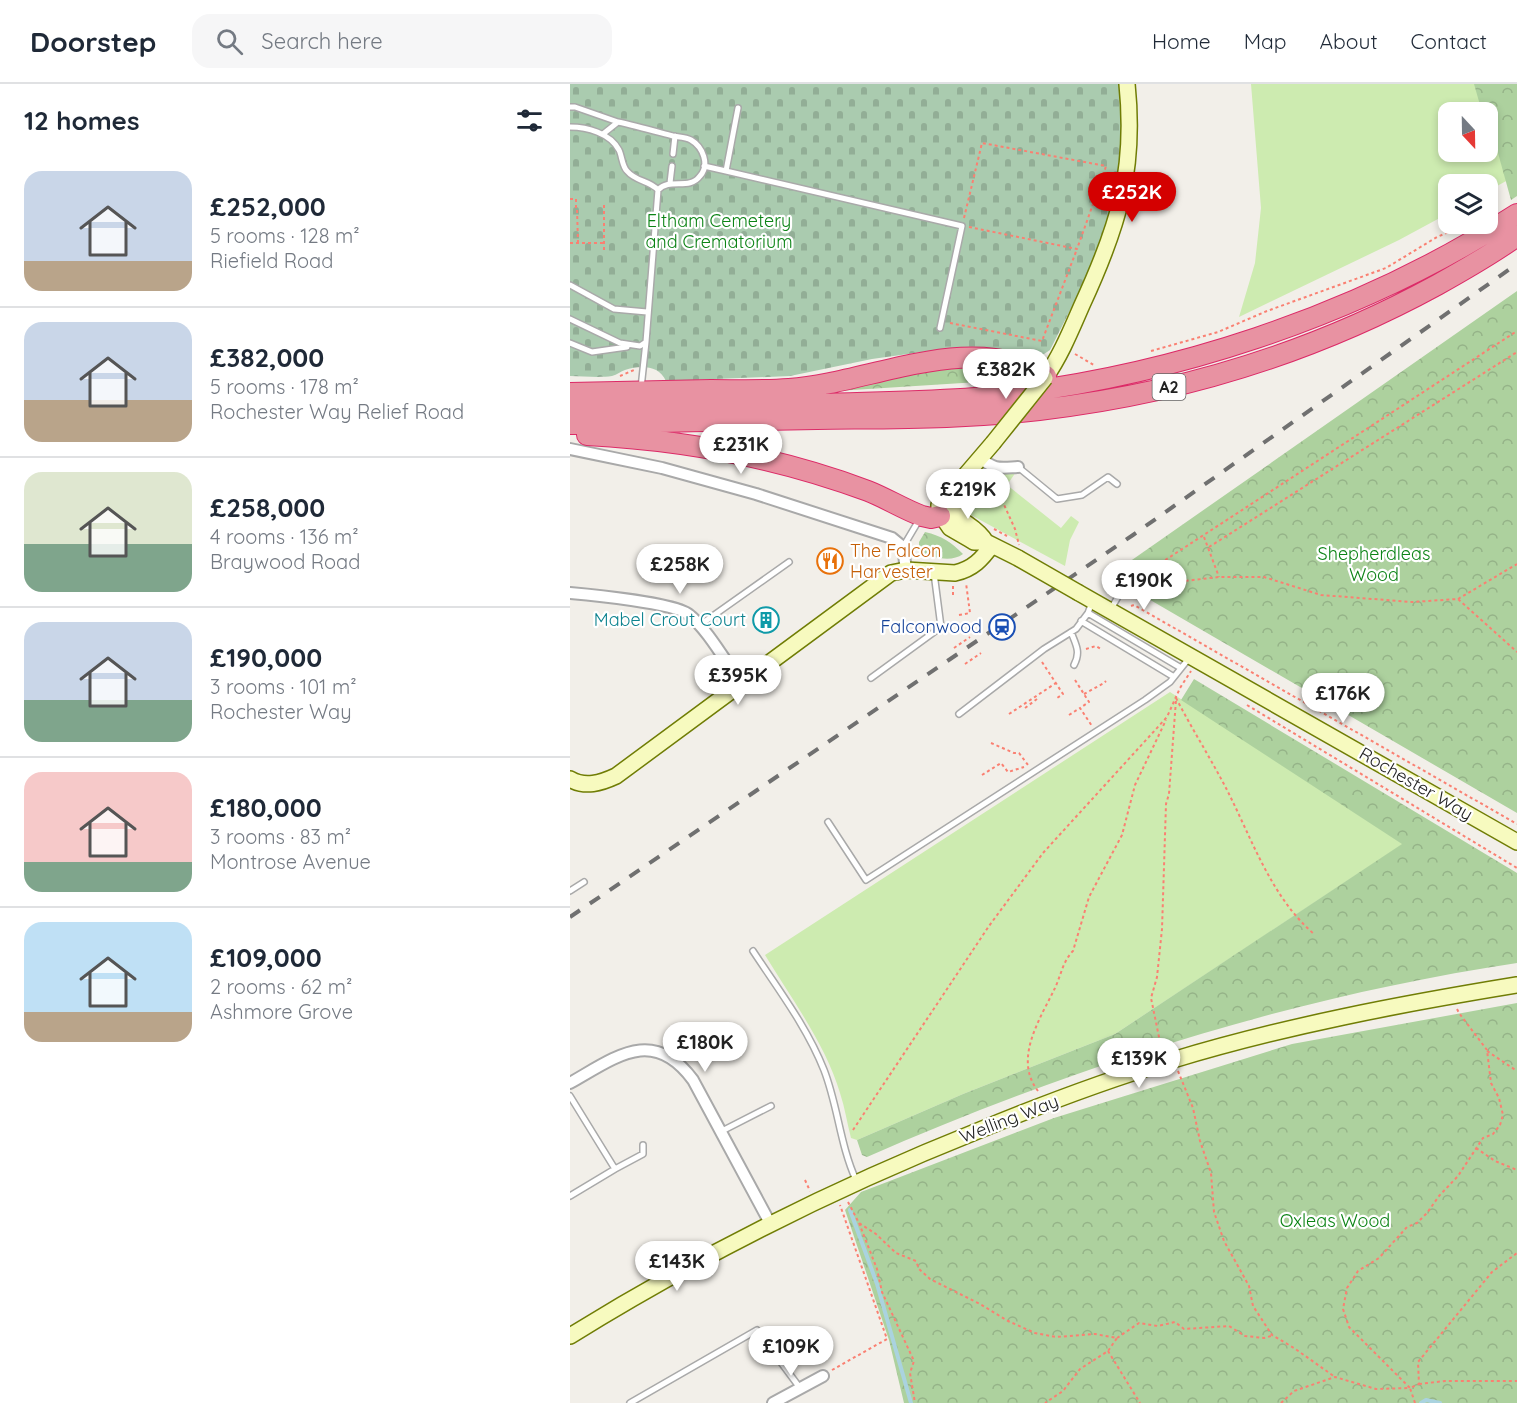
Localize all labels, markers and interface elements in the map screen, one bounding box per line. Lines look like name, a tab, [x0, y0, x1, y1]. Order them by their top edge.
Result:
search box	[192, 14, 612, 68]
text: Doorstep	[30, 24, 156, 59]
icon: search	[213, 25, 246, 58]
text: Search here	[261, 27, 383, 55]
text: Home	[1152, 28, 1211, 54]
text: Map	[1244, 28, 1287, 54]
text: About	[1320, 28, 1378, 54]
text: Contact	[1411, 28, 1487, 54]
north arrow	[1438, 102, 1498, 162]
map controls	[1438, 102, 1498, 234]
text: 12 homes	[24, 104, 140, 137]
icon: filters	[513, 104, 546, 137]
pin: £252K	[1090, 172, 1174, 223]
button: layers	[1438, 174, 1498, 234]
text: £252K	[1102, 179, 1162, 204]
text: £252,000	[210, 190, 326, 223]
icon: home	[72, 195, 144, 267]
park label: Eltham Cemetery and Crematorium	[645, 209, 793, 253]
text: 5 rooms · 128 m²	[210, 223, 360, 248]
text: Riefield Road	[210, 248, 333, 273]
text: £382,000	[210, 341, 324, 374]
icon: home	[72, 346, 144, 418]
pin: £382K	[964, 349, 1048, 400]
text: £382K	[977, 356, 1035, 381]
text: 5 rooms · 178 m²	[210, 374, 359, 399]
road number: A2	[1152, 374, 1186, 400]
text: Rochester Way Relief Road	[210, 399, 464, 424]
pin: £231K	[699, 424, 783, 475]
text: £231K	[713, 431, 769, 456]
pin: £219K	[926, 469, 1010, 520]
text: £219K	[940, 476, 996, 501]
text: £258,000	[210, 491, 325, 524]
icon: home	[72, 496, 144, 568]
text: 4 rooms · 136 m²	[210, 524, 359, 549]
place label: The Falcon Harvester	[850, 539, 941, 583]
park label: Shepherdleas Wood	[1318, 542, 1430, 586]
pin: £258K	[638, 544, 722, 595]
restaurant icon: The Falcon Harvester	[815, 546, 845, 576]
text: Braywood Road	[210, 549, 360, 574]
text: £258K	[650, 551, 710, 576]
pin: £190K	[1102, 560, 1186, 611]
text: £190K	[1116, 567, 1173, 592]
building icon: Mabel Crout Court	[751, 605, 781, 635]
place label: Mabel Crout Court	[594, 608, 746, 631]
station icon: Falconwood	[987, 612, 1017, 642]
place label: Falconwood	[881, 615, 982, 638]
text: £190,000	[210, 641, 322, 674]
icon: home	[72, 646, 144, 718]
pin: £395K	[696, 655, 780, 706]
text: £395K	[708, 662, 768, 687]
pin: £176K	[1301, 673, 1385, 724]
text: 3 rooms · 101 m²	[210, 674, 357, 699]
text: £176K	[1316, 680, 1370, 705]
text: Rochester Way	[210, 699, 352, 724]
street label: Rochester Way	[1355, 742, 1477, 825]
text: £180,000	[210, 791, 322, 824]
icon: home	[72, 796, 144, 868]
text: 3 rooms · 83 m²	[210, 824, 351, 849]
text: Montrose Avenue	[210, 849, 371, 874]
text: £109,000	[210, 941, 322, 974]
icon: home	[72, 946, 144, 1018]
text: 2 rooms · 62 m²	[210, 974, 352, 999]
text: Ashmore Grove	[210, 999, 353, 1024]
pin: £180K	[663, 1022, 747, 1073]
text: £180K	[677, 1029, 733, 1054]
pin: £139K	[1097, 1038, 1181, 1089]
text: £139K	[1111, 1045, 1167, 1070]
street label: Welling Way	[956, 1089, 1062, 1148]
park label: Oxleas Wood	[1280, 1209, 1390, 1232]
pin: £143K	[635, 1241, 719, 1292]
text: £143K	[649, 1248, 705, 1273]
pin: £109K	[749, 1326, 833, 1377]
text: £109K	[763, 1333, 820, 1358]

